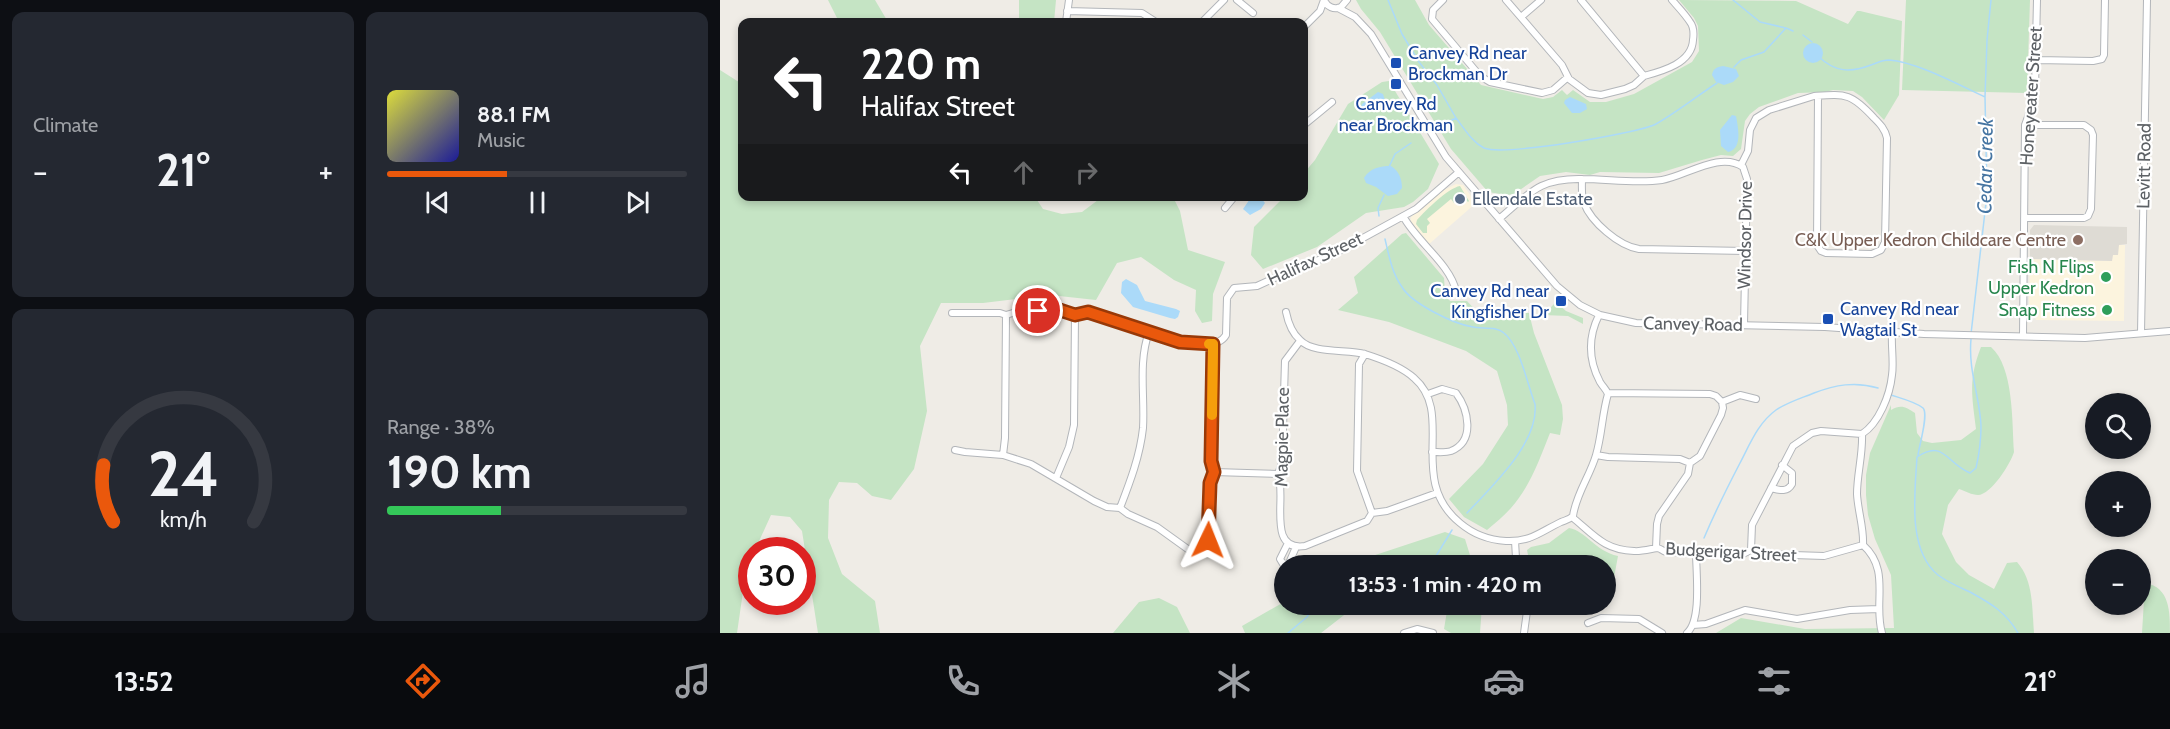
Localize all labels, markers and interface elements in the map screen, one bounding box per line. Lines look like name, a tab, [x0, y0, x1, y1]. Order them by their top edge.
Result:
street label: Honeyeater Street	[2015, 26, 2047, 166]
text: 220 m	[861, 38, 981, 90]
icon: left	[762, 42, 840, 120]
place label: Canvey Rd near Brockman Dr	[1408, 42, 1527, 85]
marker: Canvey Rd near Brockman Dr	[1389, 56, 1403, 70]
marker: Canvey Rd near Brockman	[1389, 77, 1403, 91]
text: Halifax Street	[861, 90, 1015, 123]
place label: Canvey Rd near Brockman	[1339, 93, 1453, 136]
text: 88.1 FM	[477, 101, 551, 128]
text: Climate	[33, 113, 98, 137]
water label: Cedar Creek	[1972, 117, 1998, 214]
street label: Levitt Road	[2132, 123, 2156, 209]
text: Music	[477, 128, 525, 152]
text: 21°	[156, 143, 210, 197]
text: −	[33, 151, 48, 191]
text: +	[318, 151, 333, 191]
icon: left	[944, 156, 977, 189]
icon: ahead	[1007, 156, 1040, 189]
icon: right	[1070, 156, 1103, 189]
street label: Windsor Drive	[1733, 181, 1757, 289]
icon: previous	[421, 186, 454, 219]
icon: pause	[521, 186, 554, 219]
icon: next	[621, 186, 654, 219]
place label: Ellendale Estate	[1472, 188, 1593, 210]
marker: Ellendale Estate	[1453, 192, 1467, 206]
street label: Halifax Street	[1264, 227, 1366, 291]
place label: C&K Upper Kedron Childcare Centre	[1795, 229, 2066, 251]
marker: C&K Upper Kedron Childcare Centre	[2071, 233, 2085, 247]
place label: Fish N Flips Upper Kedron	[1988, 256, 2094, 299]
marker: Fish N Flips Upper Kedron	[2099, 270, 2113, 284]
place label: Canvey Rd near Kingfisher Dr	[1430, 280, 1549, 323]
pin	[1012, 285, 1063, 336]
icon: arrive	[1021, 294, 1054, 327]
marker: Canvey Rd near Kingfisher Dr	[1554, 294, 1568, 308]
place label: Canvey Rd near Wagtail St	[1840, 298, 1959, 341]
place label: Snap Fitness	[1998, 299, 2095, 321]
marker: Snap Fitness	[2100, 303, 2114, 317]
street label: Canvey Road	[1643, 312, 1743, 336]
marker: Canvey Rd near Wagtail St	[1821, 312, 1835, 326]
street label: Magpie Place	[1270, 387, 1294, 487]
map controls	[2085, 393, 2151, 615]
button: search	[2085, 393, 2151, 459]
text: Range · 38%	[387, 415, 495, 439]
text: 24	[147, 436, 219, 512]
text: 190 km	[387, 445, 532, 499]
button: +	[2085, 471, 2151, 537]
text: km/h	[160, 506, 206, 532]
position arrow	[1176, 508, 1240, 572]
speed limit sign: 30	[738, 537, 816, 615]
street label: Budgerigar Street	[1665, 538, 1797, 566]
button: −	[2085, 549, 2151, 615]
text: 13:53 · 1 min · 420 m	[1348, 571, 1542, 598]
icon: directions	[402, 660, 444, 702]
icon: music	[672, 660, 714, 702]
icon: phone	[942, 660, 984, 702]
icon: climate	[1213, 660, 1255, 702]
icon: car	[1483, 660, 1525, 702]
icon: filters	[1753, 660, 1795, 702]
text: 13:52	[114, 665, 173, 698]
text: 21°	[2024, 665, 2056, 698]

